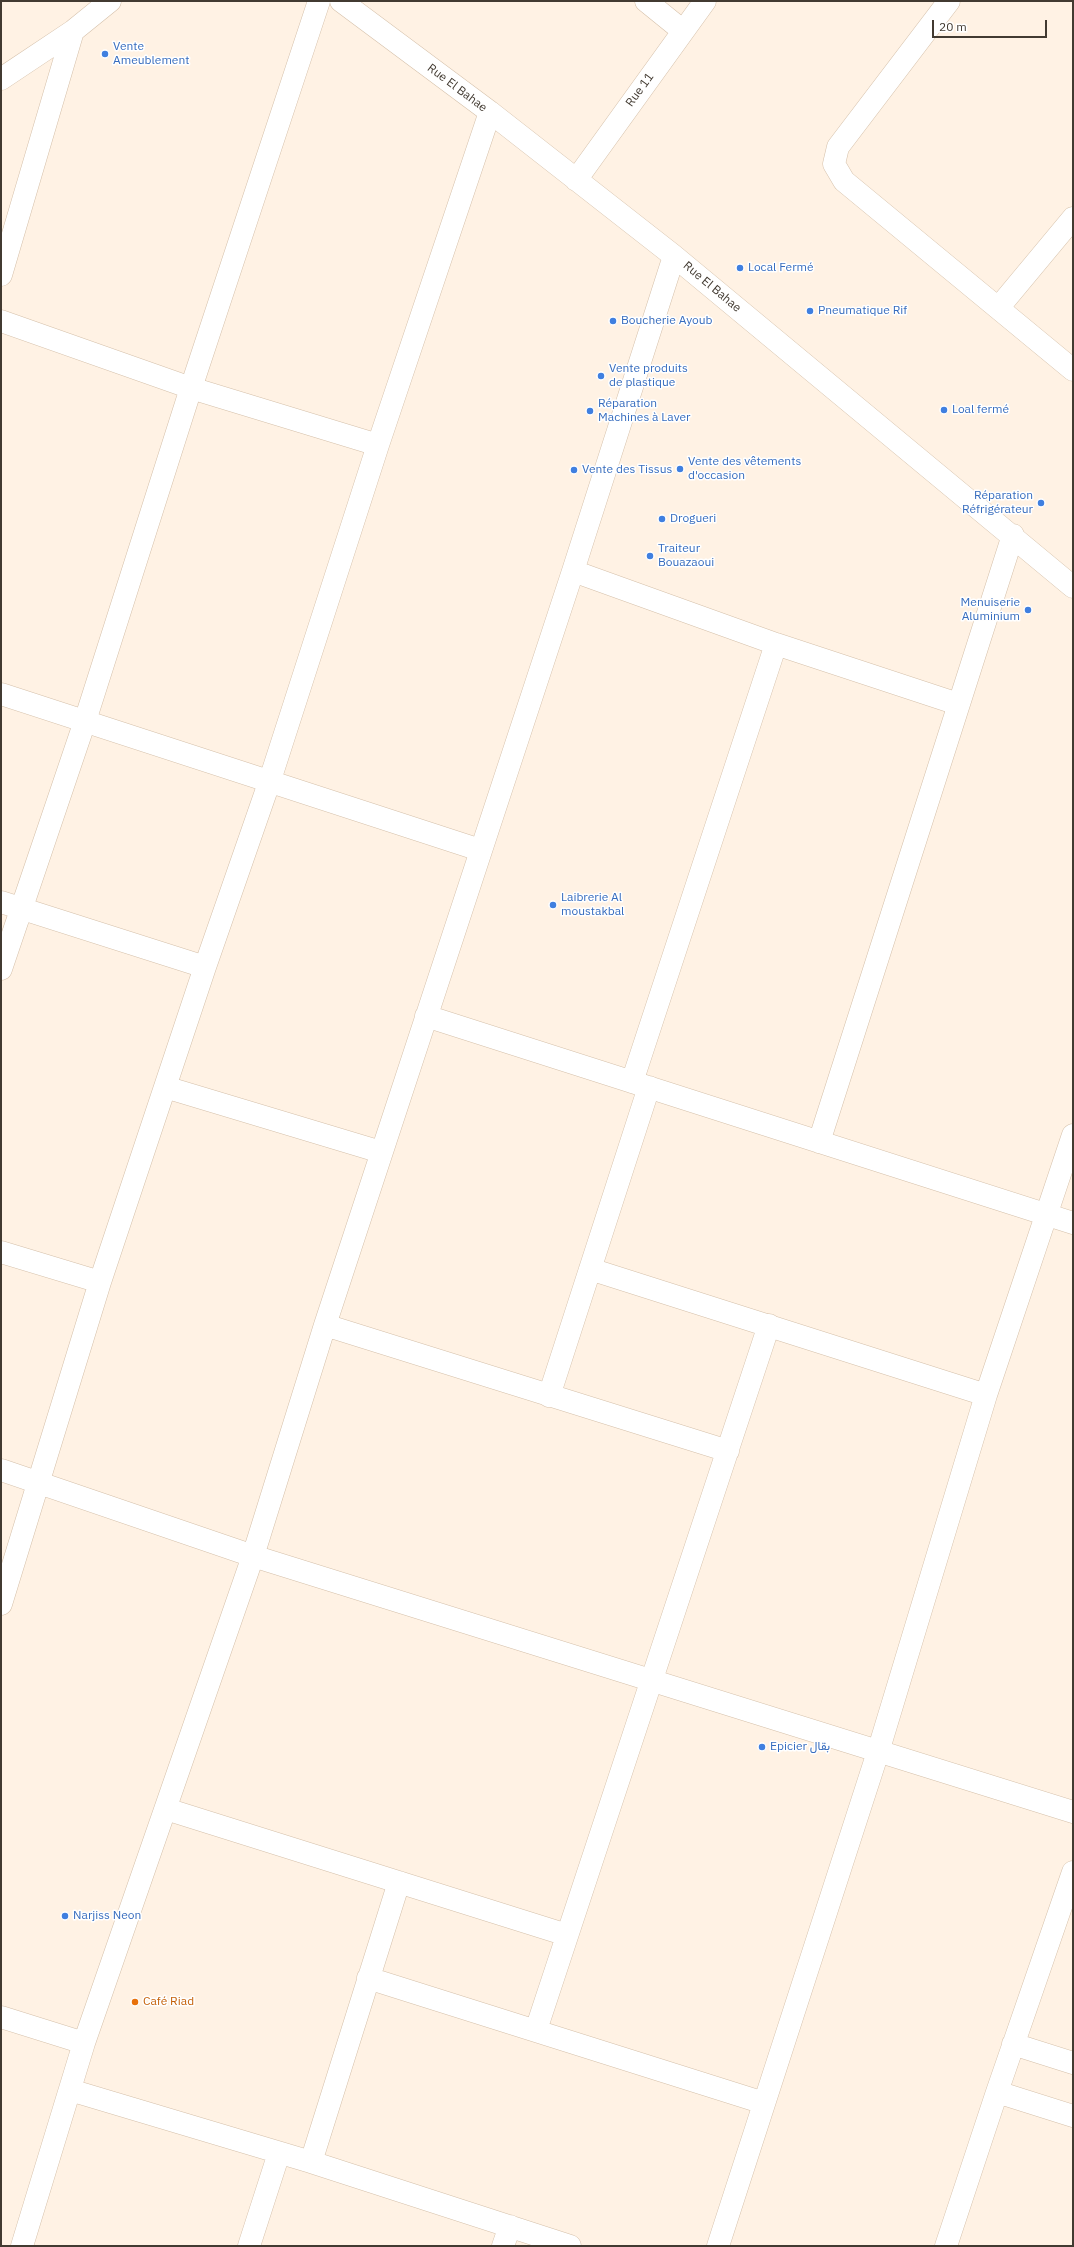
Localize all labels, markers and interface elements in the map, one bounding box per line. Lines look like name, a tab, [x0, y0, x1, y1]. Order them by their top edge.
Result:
scale bar	[934, 12, 1049, 38]
text: 20 m	[939, 19, 967, 34]
place label: Vente Ameublement	[113, 40, 189, 68]
marker: Vente Ameublement	[100, 49, 110, 59]
street label: Rue El Bahae	[424, 61, 490, 115]
street label: Rue 11	[623, 70, 657, 110]
street label: Rue El Bahae	[680, 259, 744, 315]
place label: Local Fermé	[748, 261, 814, 275]
marker: Local Fermé	[735, 263, 745, 273]
place label: Pneumatique Rif	[818, 304, 907, 318]
marker: Pneumatique Rif	[805, 306, 815, 316]
place label: Boucherie Ayoub	[621, 314, 713, 328]
marker: Boucherie Ayoub	[608, 316, 618, 326]
place label: Vente produits de plastique	[609, 362, 688, 390]
marker: Vente produits de plastique	[596, 371, 606, 381]
place label: Réparation Machines à Laver	[598, 397, 690, 425]
place label: Loal fermé	[952, 403, 1009, 417]
marker: Loal fermé	[939, 405, 949, 415]
marker: Réparation Machines à Laver	[585, 406, 595, 416]
place label: Vente des vêtements d'occasion	[688, 455, 801, 483]
place label: Vente des Tissus	[582, 463, 672, 477]
marker: Vente des vêtements d'occasion	[675, 464, 685, 474]
marker: Vente des Tissus	[569, 465, 579, 475]
place label: Réparation Réfrigérateur	[962, 489, 1033, 517]
marker: Réparation Réfrigérateur	[1036, 498, 1046, 508]
place label: Drogueri	[670, 512, 716, 526]
marker: Drogueri	[657, 514, 667, 524]
place label: Traiteur Bouazaoui	[658, 542, 714, 570]
marker: Traiteur Bouazaoui	[645, 551, 655, 561]
place label: Menuiserie Aluminium	[961, 596, 1020, 624]
marker: Menuiserie Aluminium	[1023, 605, 1033, 615]
place label: Laibrerie Al moustakbal	[561, 891, 624, 919]
marker: Laibrerie Al moustakbal	[548, 900, 558, 910]
place label: Epicier بقال	[770, 1740, 830, 1754]
marker: Epicier بقال	[757, 1742, 767, 1752]
place label: Narjiss Neon	[73, 1909, 141, 1923]
marker: Narjiss Neon	[60, 1911, 70, 1921]
place label: Café Riad	[143, 1995, 194, 2009]
marker: Café Riad	[130, 1997, 140, 2007]

